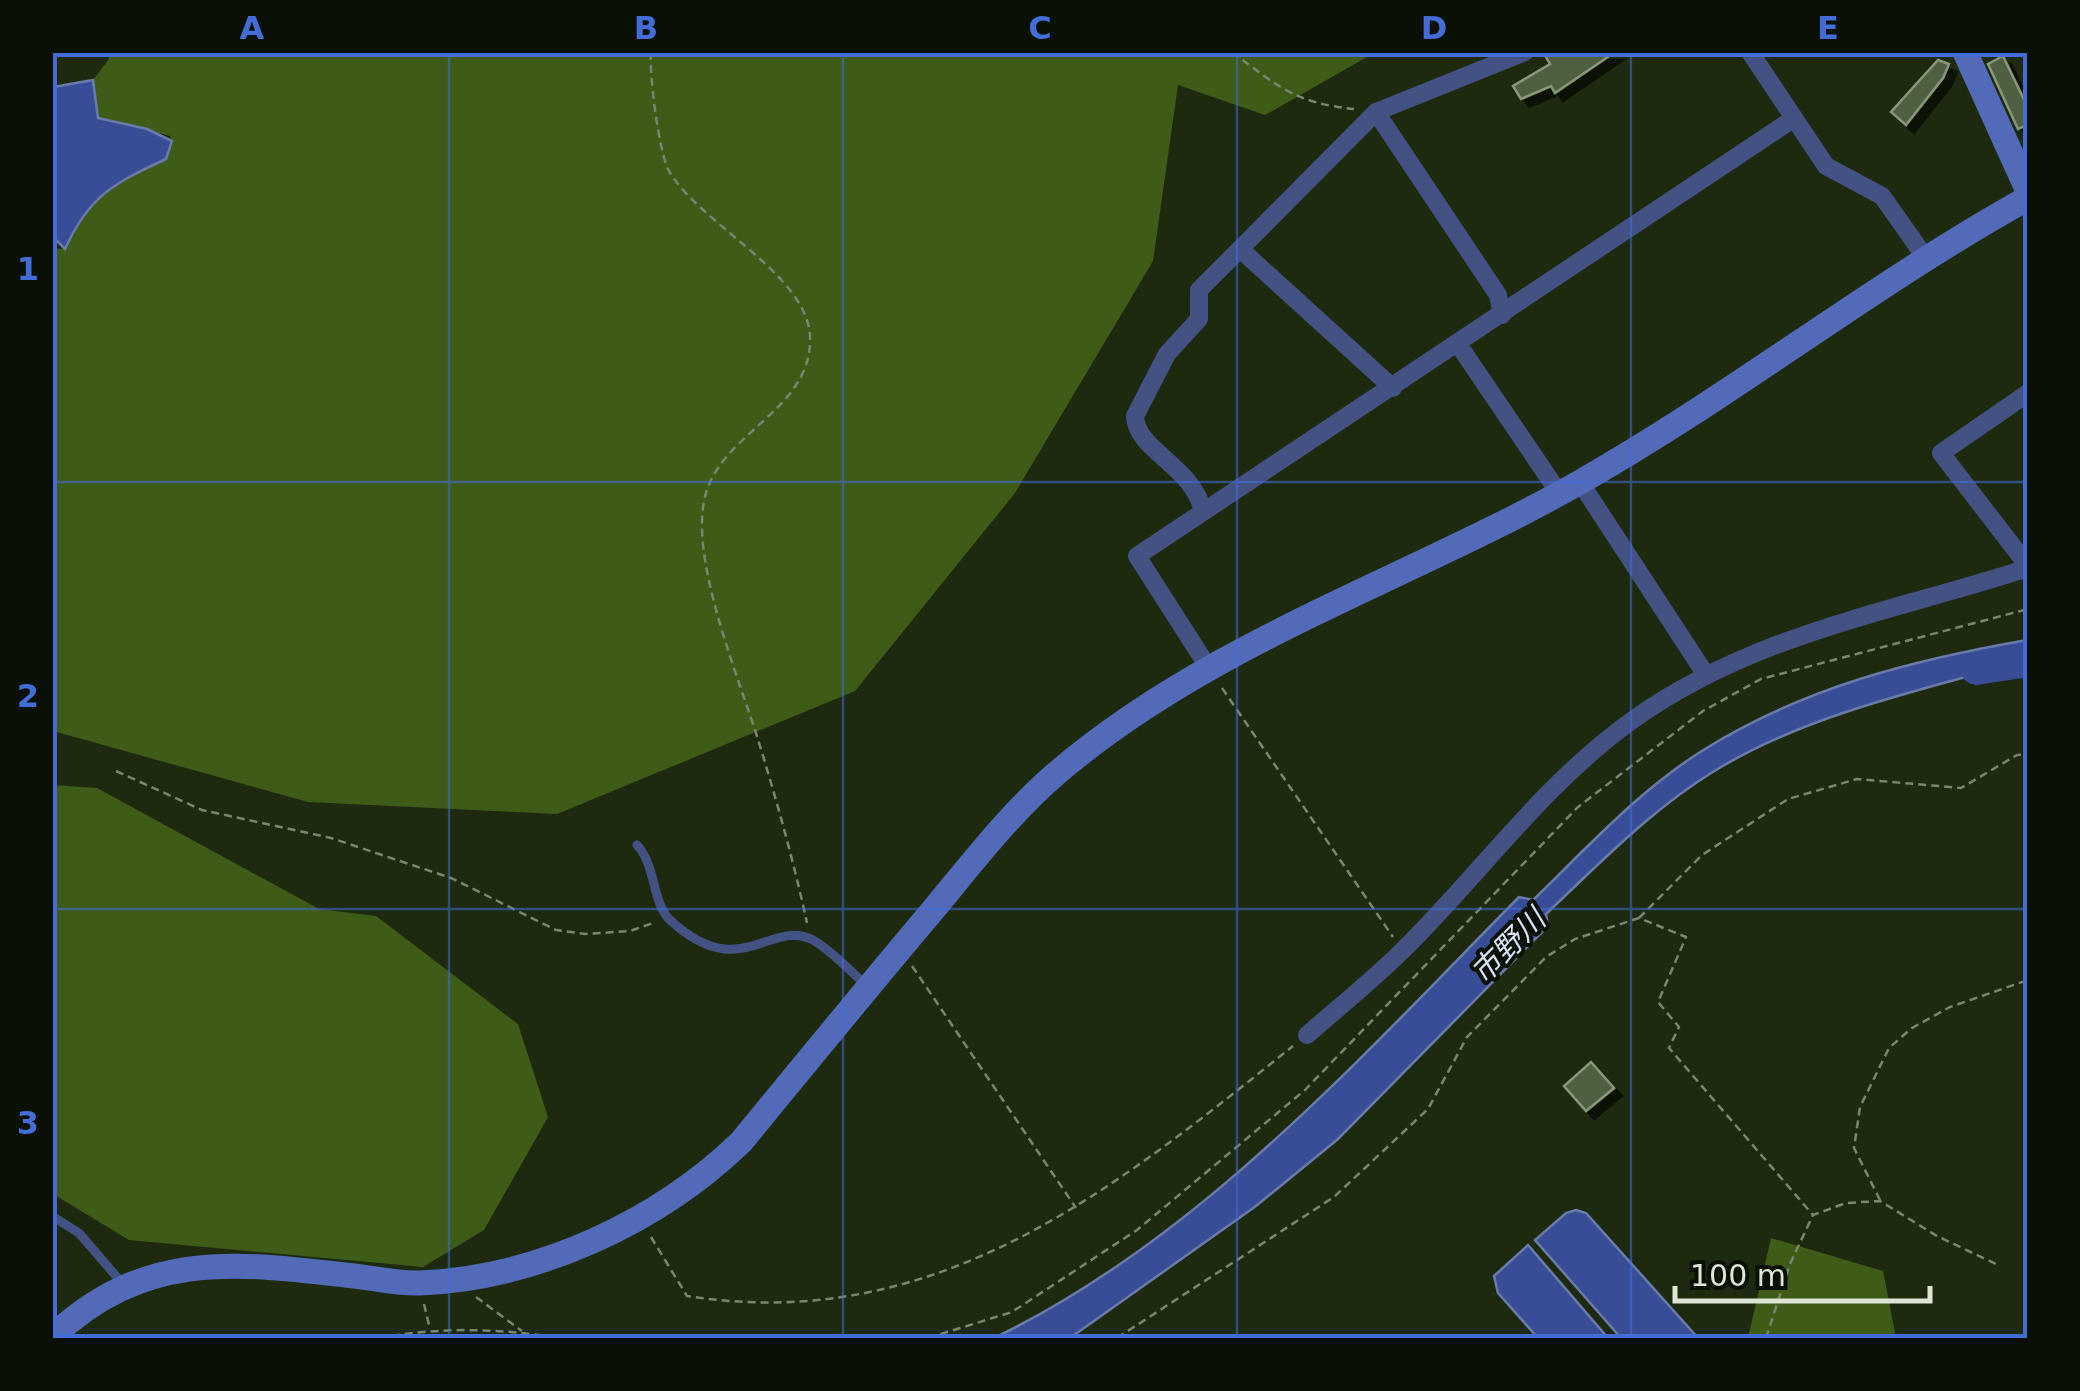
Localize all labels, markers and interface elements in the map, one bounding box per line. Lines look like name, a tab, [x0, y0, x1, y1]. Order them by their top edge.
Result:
text: A	[240, 9, 265, 47]
text: B	[634, 9, 658, 47]
text: C	[1028, 9, 1052, 47]
text: D	[1421, 9, 1447, 47]
text: E	[1817, 9, 1839, 47]
text: 1	[17, 250, 39, 288]
text: 2	[17, 677, 39, 715]
water label: 市野川	[1464, 900, 1554, 990]
text: 3	[17, 1104, 39, 1142]
scale bar	[1675, 1241, 1930, 1303]
text: 100 m	[1690, 1258, 1786, 1293]

